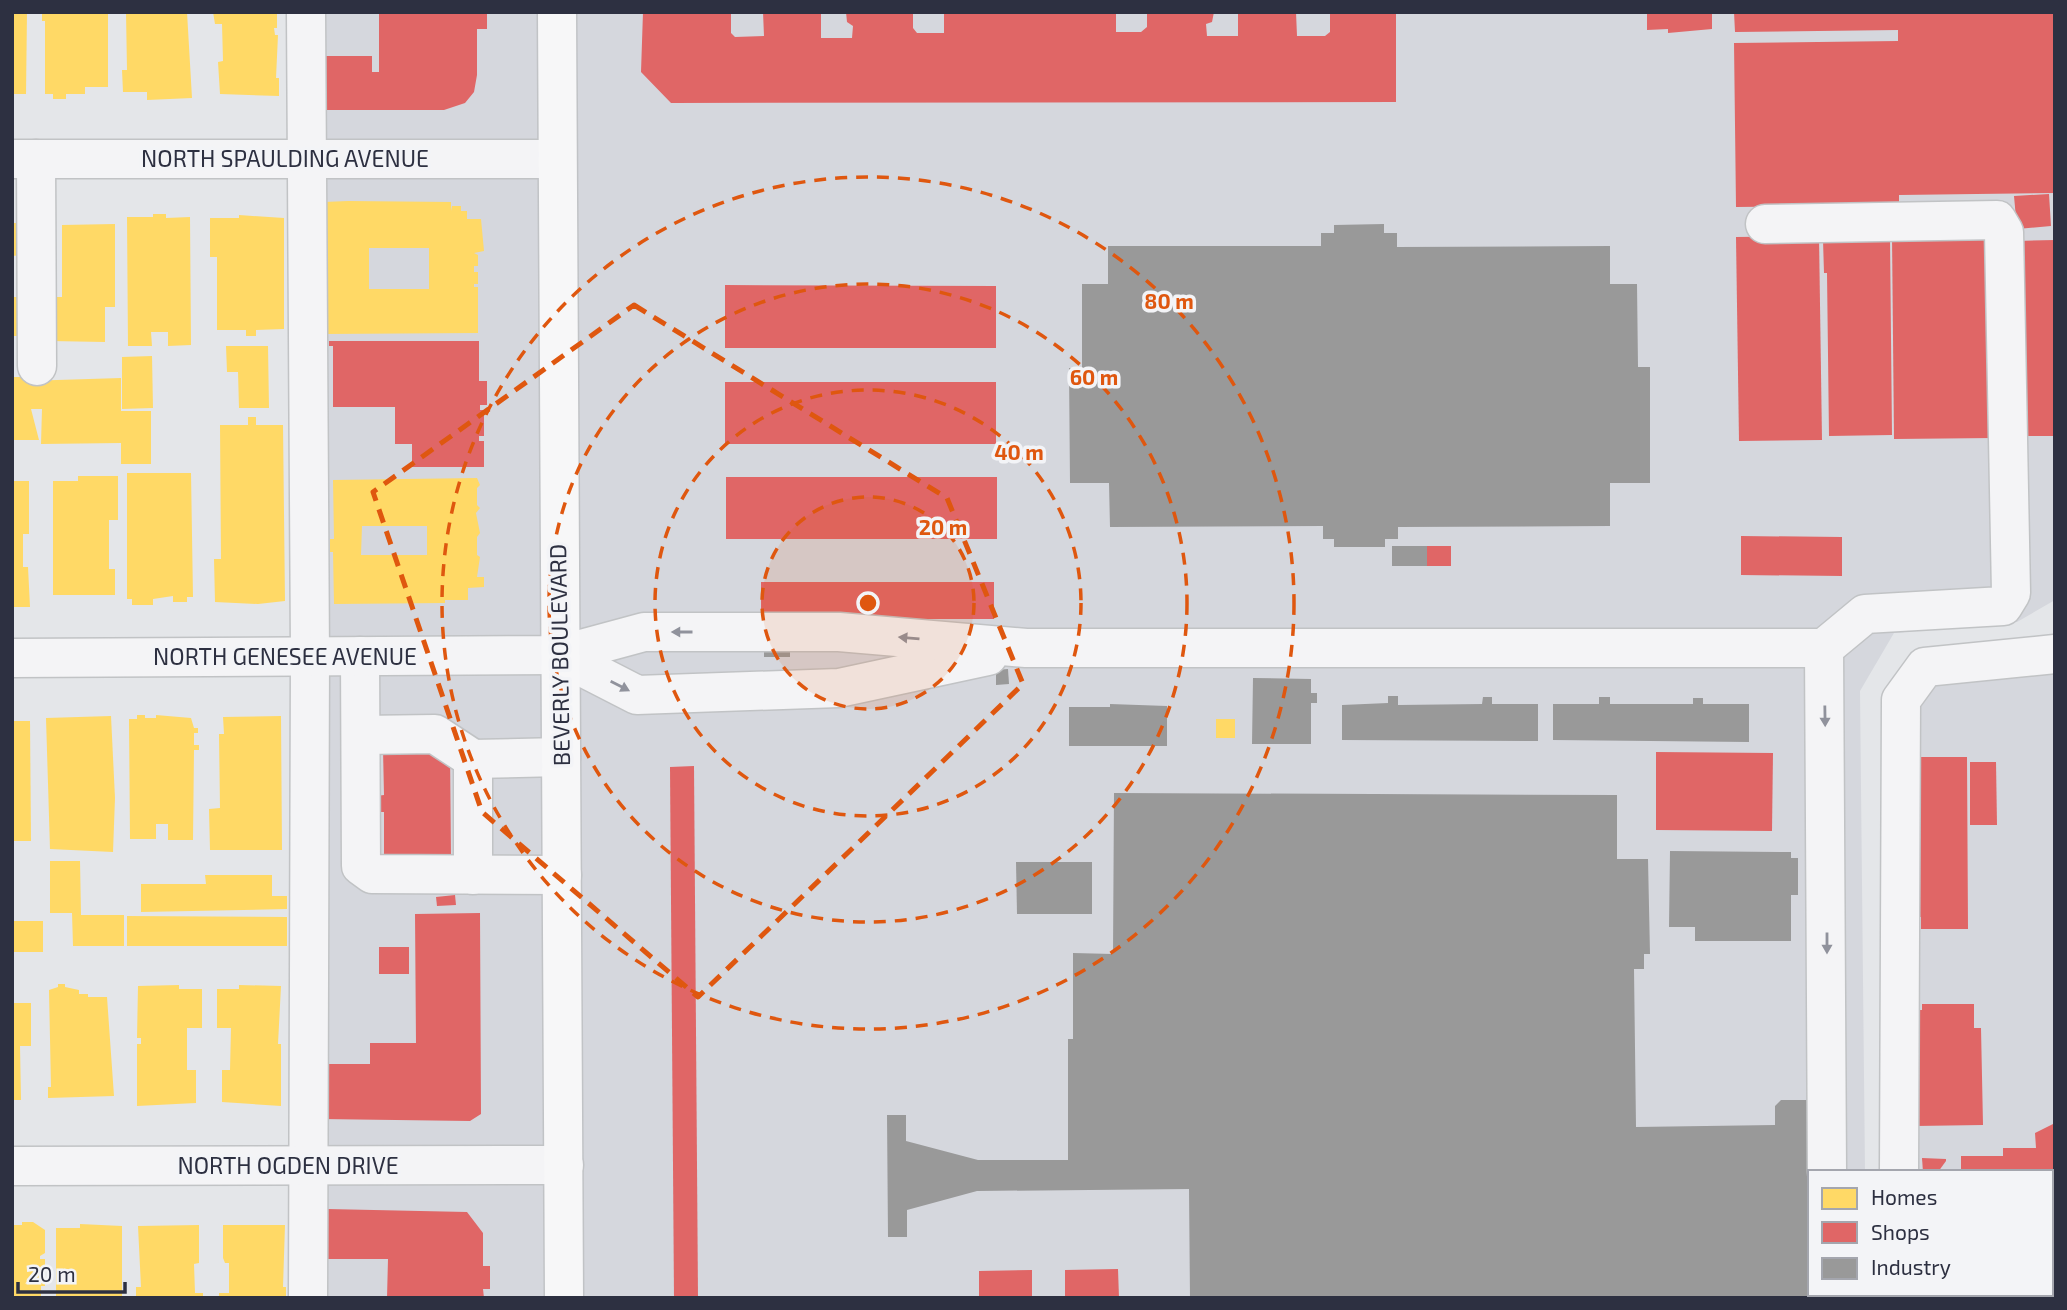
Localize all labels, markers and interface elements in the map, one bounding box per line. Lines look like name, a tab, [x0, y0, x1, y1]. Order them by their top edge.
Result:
street label: NORTH SPAULDING AVENUE	[141, 144, 429, 172]
text: 80 m	[1144, 288, 1194, 313]
text: 60 m	[1070, 364, 1118, 389]
text: 40 m	[994, 439, 1044, 464]
text: 20 m	[919, 514, 967, 539]
street label: BEVERLY BOULEVARD	[543, 544, 575, 766]
centre of rings	[856, 591, 880, 615]
one-way arrow	[670, 626, 692, 638]
one-way arrow	[898, 632, 920, 643]
street label: NORTH GENESEE AVENUE	[153, 642, 417, 670]
one-way arrow	[610, 680, 630, 691]
one-way arrow	[1820, 705, 1831, 727]
one-way arrow	[1821, 933, 1833, 955]
street label: NORTH OGDEN DRIVE	[177, 1151, 399, 1179]
legend	[1808, 1170, 2053, 1296]
text: Homes	[1871, 1184, 1937, 1209]
text: Shops	[1871, 1219, 1930, 1244]
scale bar	[18, 1250, 124, 1294]
text: Industry	[1871, 1254, 1951, 1279]
text: 20 m	[28, 1261, 76, 1286]

